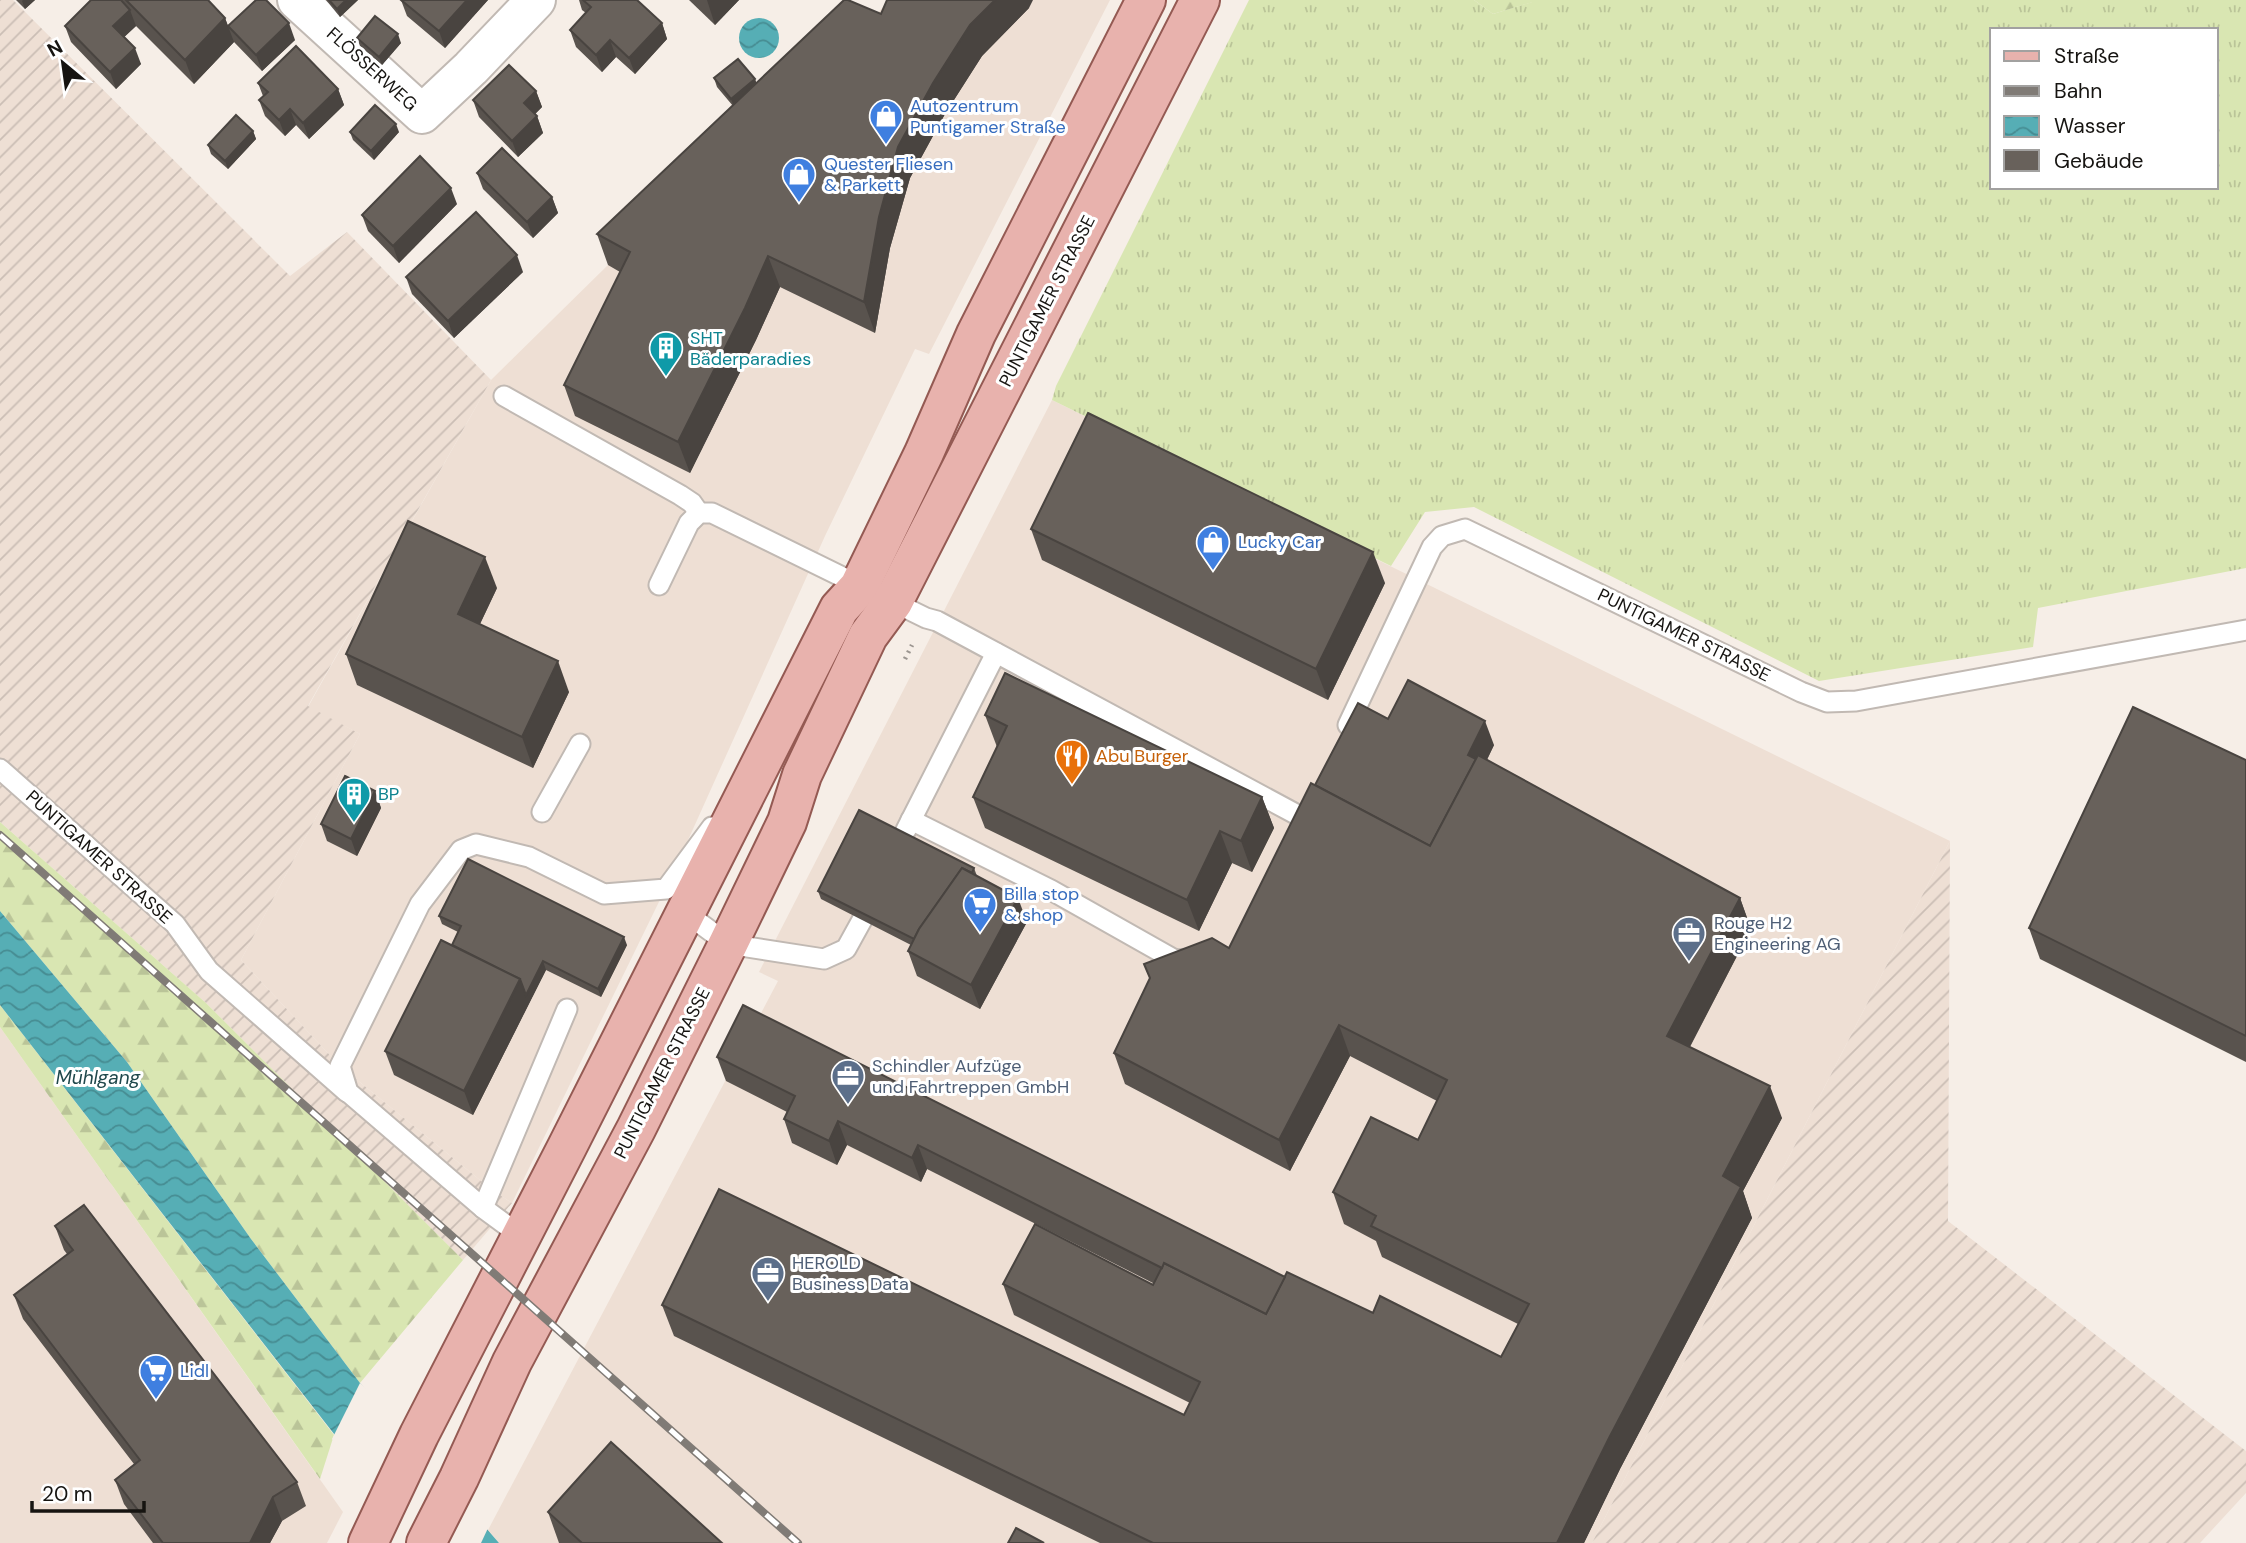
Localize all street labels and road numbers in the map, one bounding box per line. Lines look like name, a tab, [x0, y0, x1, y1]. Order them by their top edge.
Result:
street label: FLÖSSERWEG	[321, 22, 423, 116]
street label: PUNTIGAMER STRASSE	[993, 211, 1101, 391]
street label: PUNTIGAMER STRASSE	[1594, 583, 1774, 687]
street label: PUNTIGAMER STRASSE	[21, 785, 177, 929]
street label: PUNTIGAMER STRASSE	[608, 983, 716, 1163]

